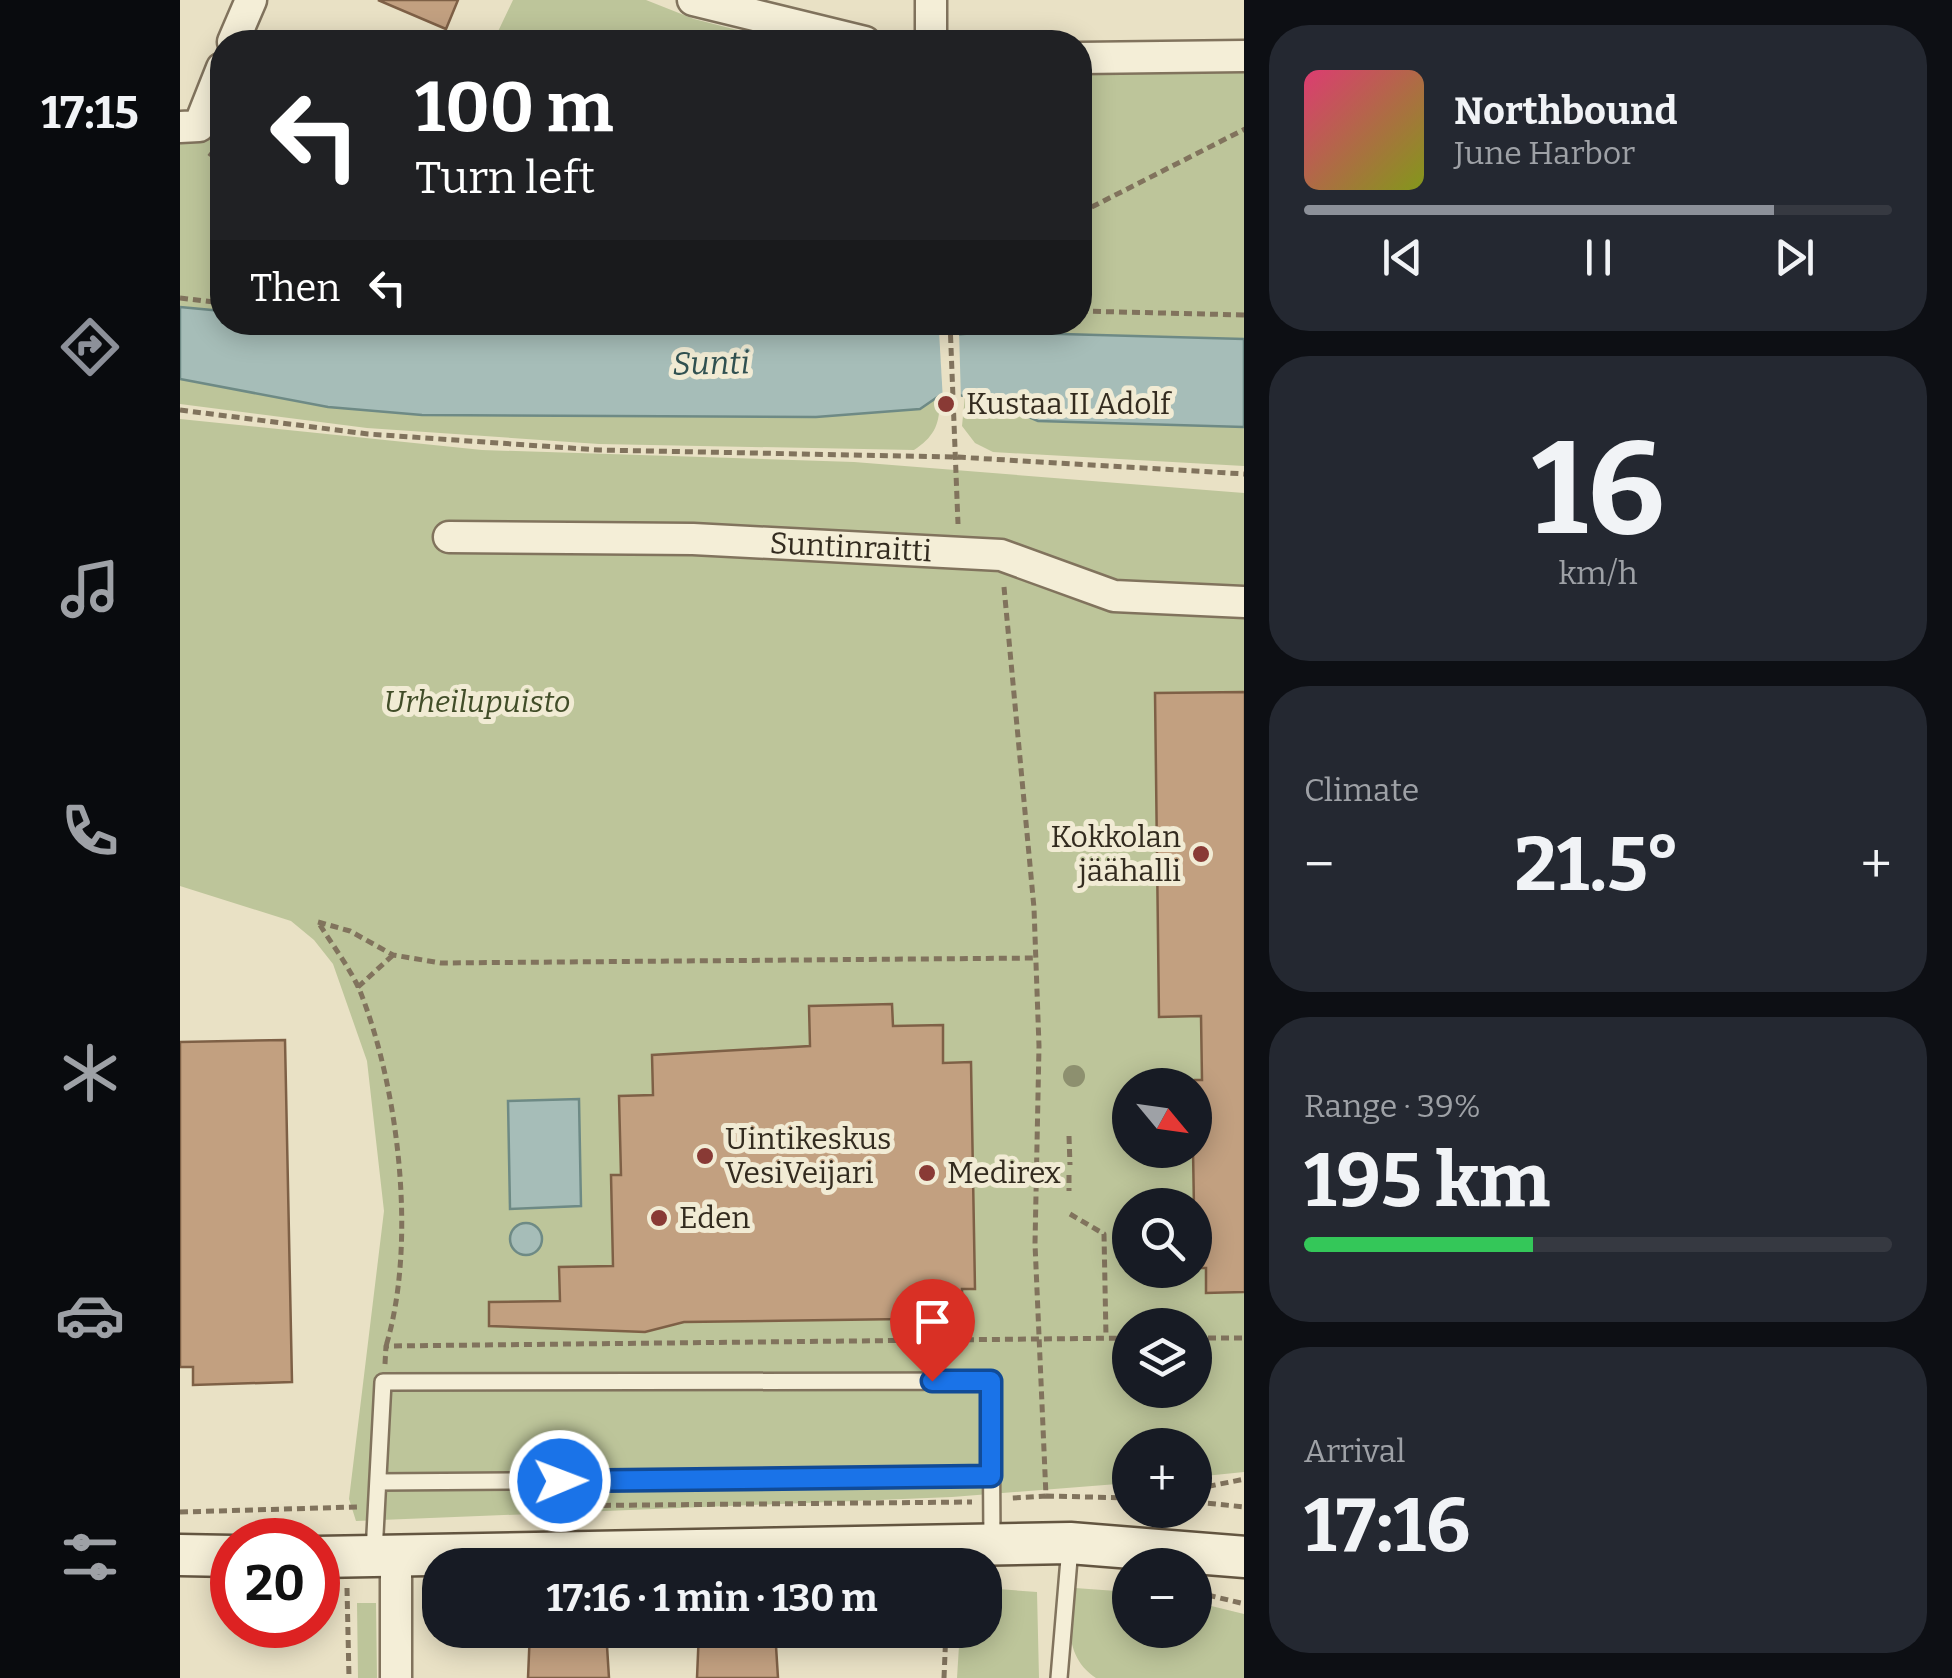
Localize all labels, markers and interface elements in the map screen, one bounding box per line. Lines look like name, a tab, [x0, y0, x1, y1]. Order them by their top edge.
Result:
text: 100 m	[415, 66, 614, 150]
icon: left	[250, 70, 380, 200]
text: 17:15	[41, 86, 139, 140]
text: Northbound	[1454, 88, 1677, 134]
text: June Harbor	[1454, 134, 1635, 172]
text: Turn left	[415, 151, 595, 205]
icon: previous	[1375, 230, 1430, 285]
icon: pause	[1571, 230, 1626, 285]
icon: next	[1767, 230, 1822, 285]
icon: left	[360, 260, 415, 315]
text: Then	[250, 265, 340, 311]
icon: directions	[55, 312, 125, 382]
water label: Sunti	[672, 343, 750, 383]
place label: Kustaa II Adolf	[966, 386, 1173, 422]
marker: Kustaa II Adolf	[935, 393, 957, 415]
text: 16	[1532, 411, 1665, 567]
street label: Suntinraitti	[769, 525, 933, 569]
icon: music	[55, 554, 125, 624]
text: km/h	[1558, 554, 1638, 592]
park label: Urheilupuisto	[384, 684, 570, 720]
text: Climate	[1304, 771, 1419, 809]
icon: phone	[55, 796, 125, 866]
place label: Kokkolan jäähalli	[1050, 819, 1181, 889]
text: 21.5°	[1514, 820, 1680, 910]
text: −	[1304, 832, 1334, 898]
text: +	[1861, 832, 1892, 898]
marker: Kokkolan jäähalli	[1190, 843, 1212, 865]
icon: climate	[55, 1038, 125, 1108]
north arrow	[1112, 1068, 1212, 1168]
map controls	[1112, 1068, 1212, 1648]
text: Range · 39%	[1304, 1087, 1481, 1125]
place label: Uintikeskus VesiVeijari	[725, 1121, 891, 1191]
text: 195 km	[1304, 1136, 1550, 1226]
marker: Uintikeskus VesiVeijari	[694, 1145, 716, 1167]
place label: Medirex	[947, 1155, 1061, 1191]
marker: Medirex	[916, 1162, 938, 1184]
button: search	[1112, 1188, 1212, 1288]
place label: Eden	[679, 1200, 750, 1236]
marker: Eden	[648, 1207, 670, 1229]
pin	[890, 1279, 975, 1382]
icon: car	[55, 1280, 125, 1350]
icon: arrive	[905, 1294, 960, 1349]
button: layers	[1112, 1308, 1212, 1408]
button: +	[1112, 1428, 1212, 1528]
position arrow	[508, 1429, 612, 1533]
text: Arrival	[1304, 1432, 1405, 1470]
text: 17:16	[1304, 1481, 1470, 1571]
speed limit sign: 20	[210, 1518, 340, 1648]
icon: filters	[55, 1522, 125, 1592]
button: −	[1112, 1548, 1212, 1648]
text: 17:16 · 1 min · 130 m	[547, 1575, 877, 1621]

